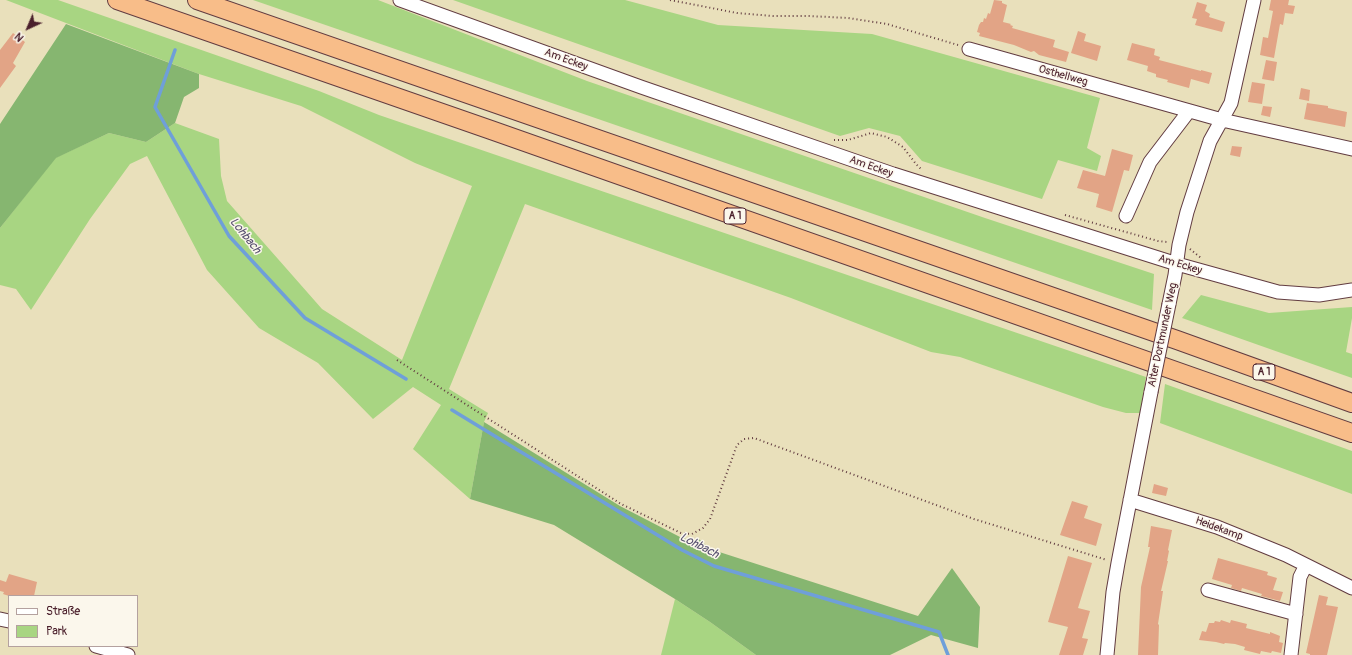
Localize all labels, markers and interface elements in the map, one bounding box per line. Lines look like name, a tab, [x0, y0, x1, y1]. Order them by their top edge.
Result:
north arrow	[8, 8, 48, 48]
text: N	[12, 30, 27, 44]
street label: Am Eckey	[543, 46, 589, 74]
street label: Osthellweg	[1037, 63, 1089, 89]
street label: Am Eckey	[848, 153, 894, 181]
road number: A 1	[724, 208, 746, 224]
water label: Lohbach	[226, 215, 264, 257]
street label: Am Eckey	[1157, 252, 1203, 278]
street label: Alter Dortmunder Weg	[1146, 282, 1180, 388]
road number: A 1	[1253, 364, 1275, 380]
street label: Heidekamp	[1193, 514, 1245, 544]
water label: Lohbach	[677, 530, 721, 562]
legend	[8, 595, 138, 647]
text: Straße	[46, 604, 80, 619]
text: Park	[46, 624, 67, 639]

